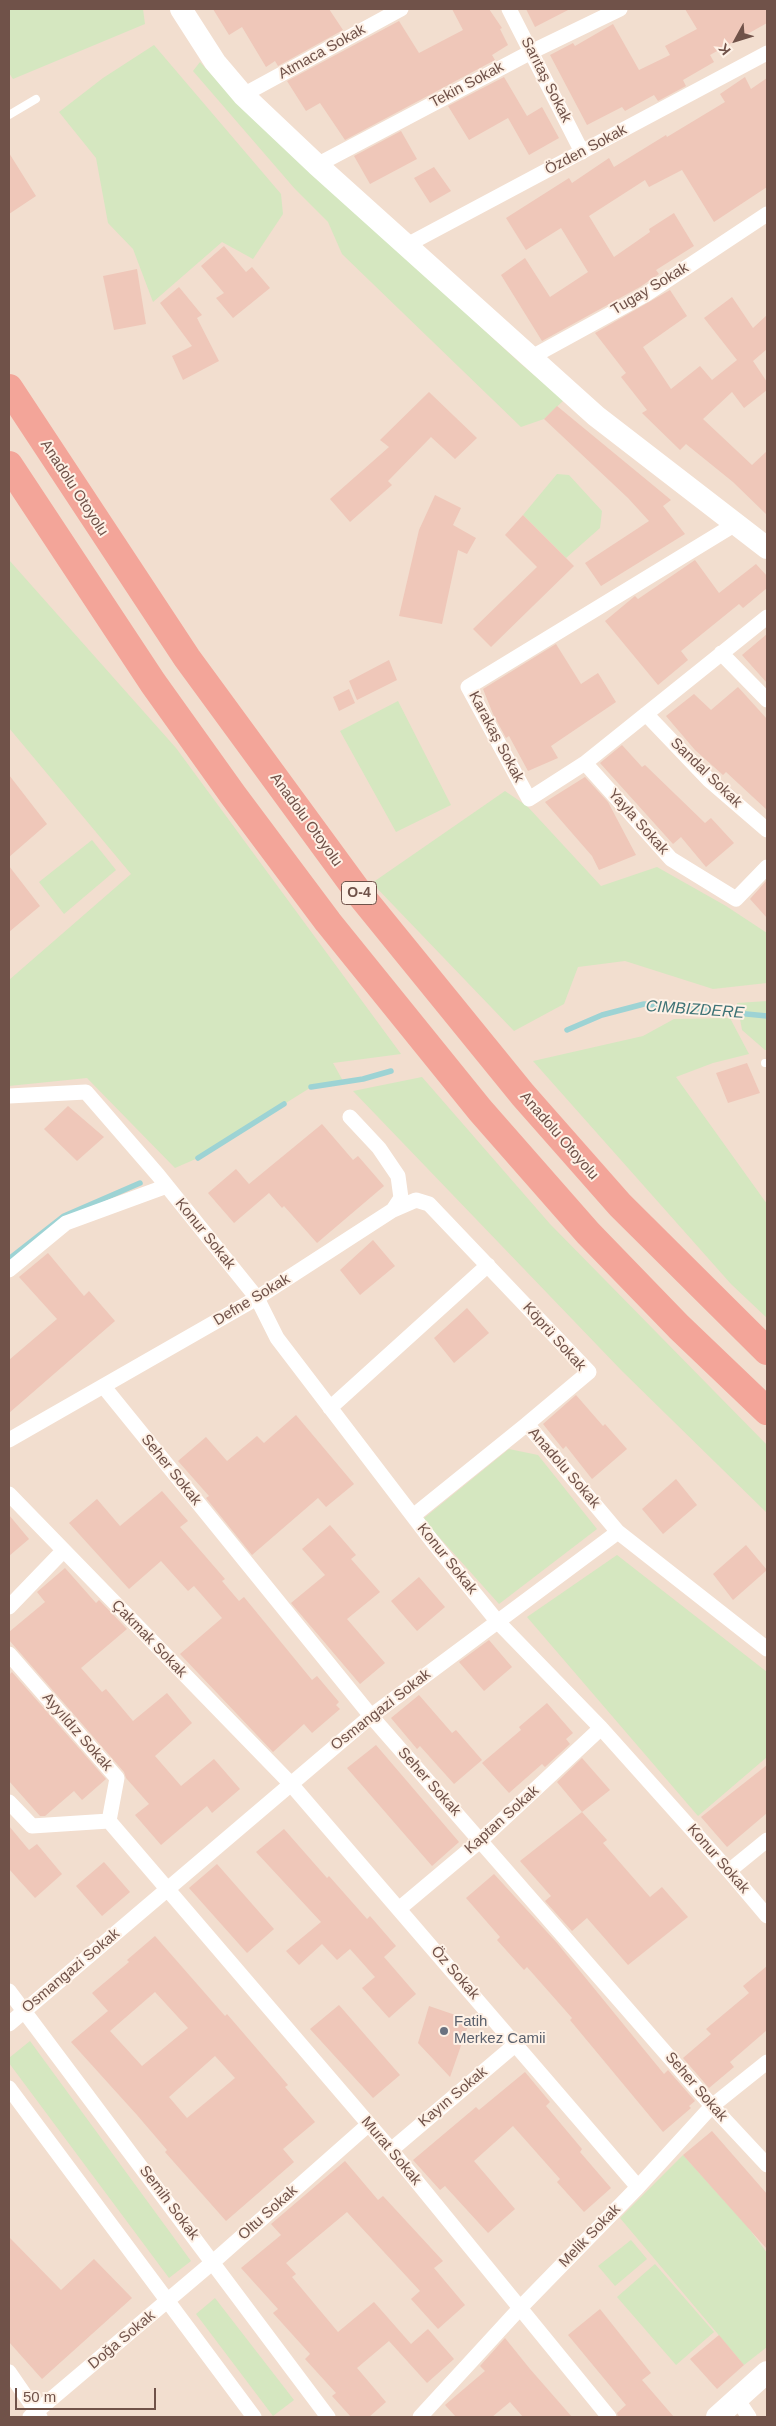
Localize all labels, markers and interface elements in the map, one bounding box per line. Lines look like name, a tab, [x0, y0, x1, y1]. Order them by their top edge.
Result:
north arrow	[711, 15, 761, 65]
street label: Atmaca Sokak	[275, 21, 369, 83]
street label: Sarıtaş Sokak	[517, 34, 575, 126]
text: K	[715, 40, 734, 58]
street label: Tekin Sokak	[427, 58, 507, 112]
street label: Özden Sokak	[542, 121, 630, 179]
street label: Tugay Sokak	[608, 259, 692, 319]
street label: Anadolu Otoyolu	[36, 437, 112, 539]
street label: Karakaş Sokak	[464, 688, 528, 786]
street label: Sandal Sokak	[666, 734, 746, 812]
street label: Anadolu Otoyolu	[266, 770, 346, 870]
street label: Yayla Sokak	[604, 785, 672, 859]
road number: O-4	[342, 881, 376, 904]
water label: CIMBIZDERE	[645, 997, 745, 1023]
street label: Anadolu Otoyolu	[516, 1088, 602, 1184]
street label: Konur Sokak	[171, 1195, 239, 1273]
street label: Defne Sokak	[211, 1270, 293, 1330]
street label: Köprü Sokak	[519, 1299, 589, 1375]
street label: Anadolu Sokak	[524, 1424, 604, 1512]
street label: Seher Sokak	[137, 1431, 205, 1509]
street label: Konur Sokak	[413, 1520, 481, 1598]
street label: Çakmak Sokak	[107, 1596, 191, 1682]
street label: Osmangazi Sokak	[328, 1665, 434, 1755]
street label: Ayyıldız Sokak	[38, 1689, 116, 1775]
street label: Seher Sokak	[394, 1744, 464, 1820]
street label: Kaptan Sokak	[461, 1782, 543, 1858]
street label: Konur Sokak	[683, 1821, 753, 1897]
street label: Osmangazi Sokak	[19, 1925, 123, 2017]
street label: Öz Sokak	[427, 1943, 483, 2003]
place label: Fatih Merkez Camii	[454, 2013, 546, 2048]
marker: Fatih Merkez Camii	[438, 2025, 450, 2037]
street label: Seher Sokak	[661, 2049, 731, 2125]
street label: Kayın Sokak	[415, 2063, 491, 2131]
street label: Murat Sokak	[357, 2113, 425, 2189]
street label: Semih Sokak	[135, 2162, 203, 2244]
street label: Oltu Sokak	[235, 2182, 301, 2244]
street label: Melik Sokak	[555, 2201, 625, 2271]
street label: Doğa Sokak	[85, 2307, 159, 2373]
scale bar	[18, 2378, 159, 2410]
text: 50 m	[23, 2388, 56, 2405]

